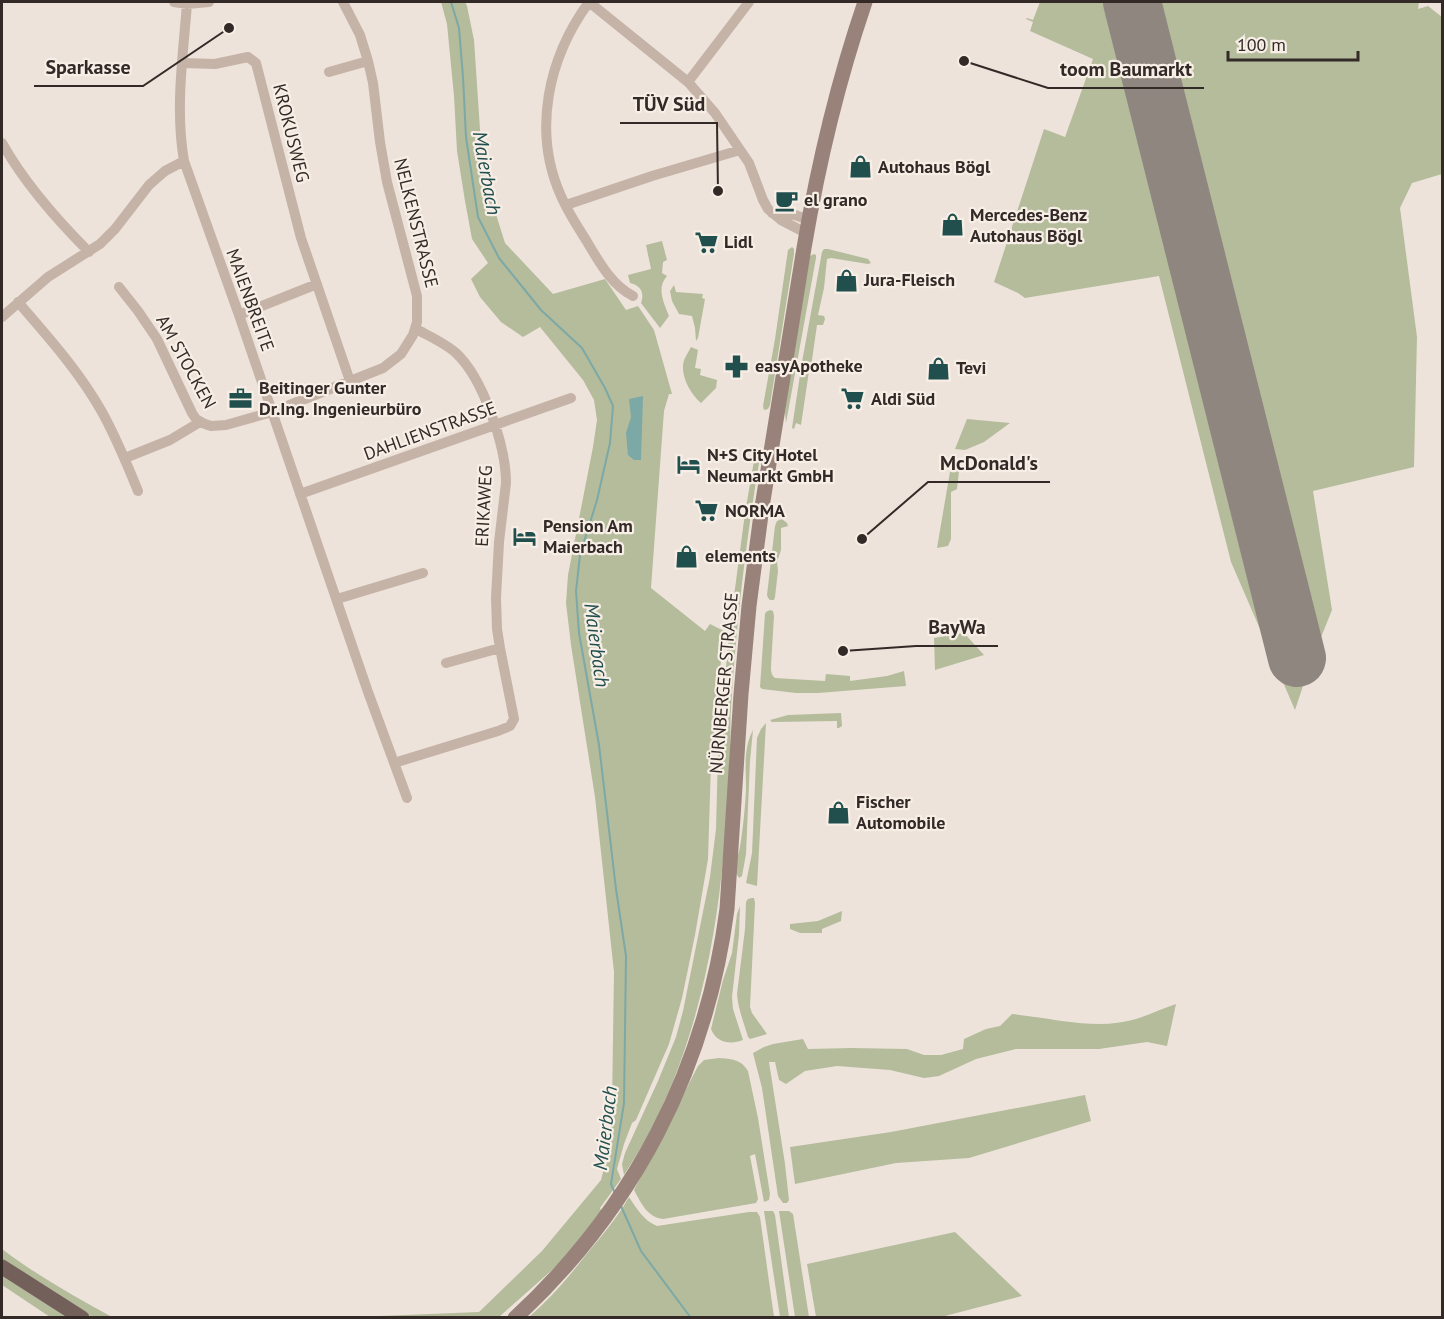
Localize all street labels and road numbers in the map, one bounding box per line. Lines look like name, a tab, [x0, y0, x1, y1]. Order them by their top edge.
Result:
street label: KROKUSWEG	[268, 81, 315, 185]
street label: NELKENSTRASSE	[389, 156, 444, 290]
street label: MAIENBREITE	[221, 245, 280, 354]
street label: AM STOCKEN	[151, 311, 222, 413]
street label: DAHLIENSTRASSE	[360, 396, 499, 465]
street label: ERIKAWEG	[470, 465, 497, 547]
street label: NÜRNBERGER STRASSE	[704, 591, 743, 775]

